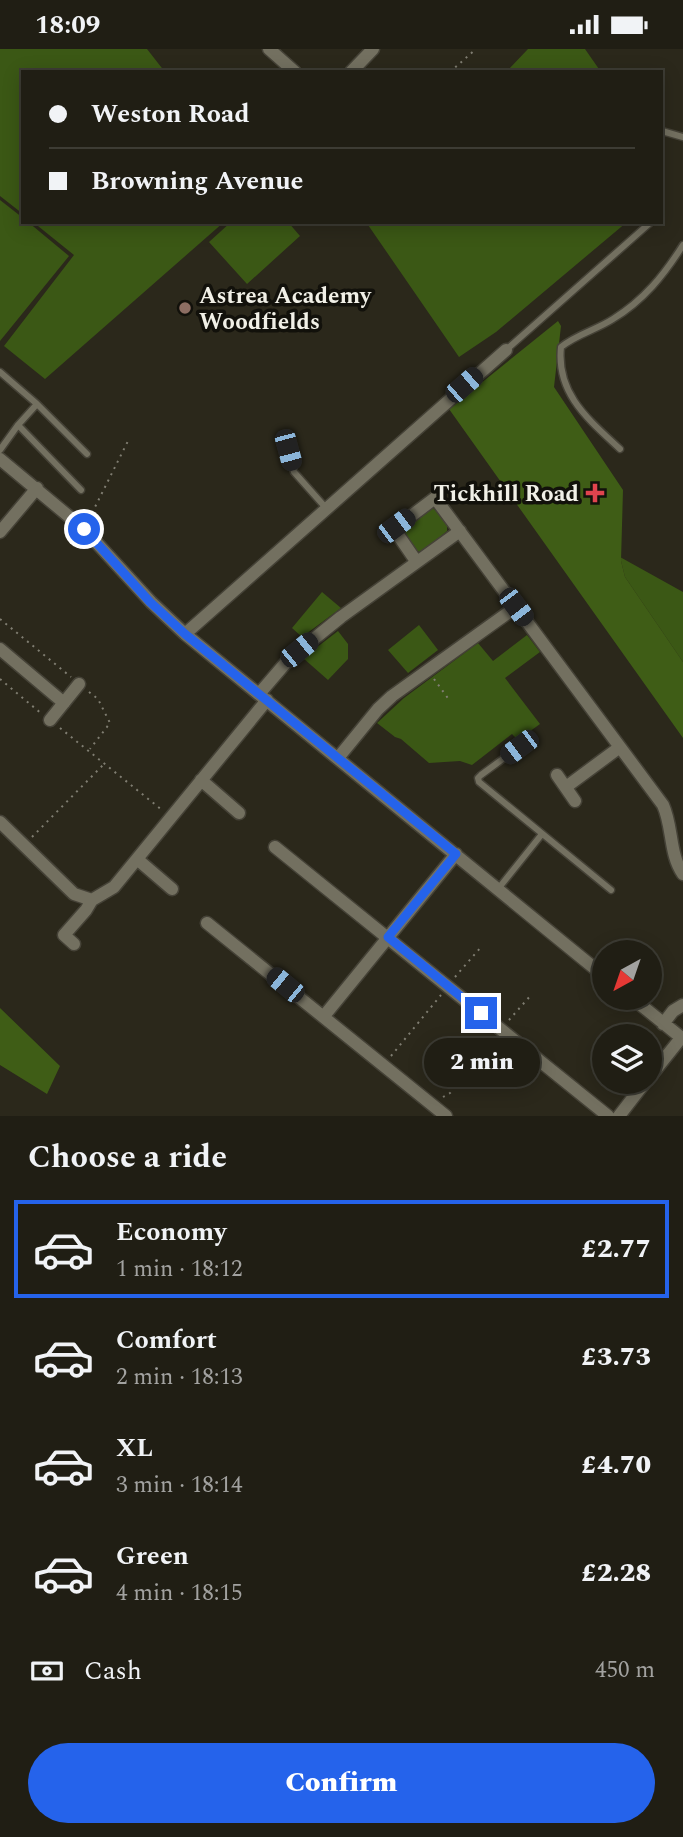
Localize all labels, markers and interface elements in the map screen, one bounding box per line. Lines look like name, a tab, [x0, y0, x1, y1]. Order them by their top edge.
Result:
text: 18:09	[35, 5, 100, 45]
text: Weston Road	[91, 94, 250, 134]
text: Browning Avenue	[91, 161, 303, 201]
place label: Astrea Academy Woodfields	[199, 279, 372, 340]
marker: Astrea Academy Woodfields	[177, 300, 193, 316]
car	[442, 363, 487, 407]
car	[273, 427, 304, 473]
place label: Tickhill Road	[433, 477, 579, 512]
marker: Tickhill Road	[585, 483, 605, 503]
car	[373, 505, 420, 547]
route start	[68, 513, 100, 545]
car	[495, 584, 538, 630]
car	[277, 629, 322, 671]
car	[496, 726, 543, 768]
north arrow	[592, 940, 662, 1010]
map controls	[592, 940, 662, 1094]
car	[263, 964, 308, 1006]
route end	[465, 997, 497, 1029]
button: layers	[592, 1024, 662, 1094]
callout: 2 min	[423, 1037, 539, 1087]
text: 2 min	[450, 1045, 514, 1080]
text: Choose a ride	[28, 1133, 227, 1182]
text: Economy	[116, 1212, 226, 1252]
icon: car	[32, 1218, 95, 1281]
text: £2.77	[581, 1229, 651, 1269]
text: 1 min · 18:12	[116, 1252, 243, 1287]
text: Comfort	[116, 1320, 217, 1360]
icon: car	[32, 1326, 95, 1389]
text: £3.73	[581, 1337, 651, 1377]
text: 2 min · 18:13	[116, 1360, 243, 1395]
text: XL	[116, 1428, 153, 1468]
icon: car	[32, 1434, 95, 1497]
text: £4.70	[581, 1445, 651, 1485]
text: 3 min · 18:14	[116, 1468, 243, 1503]
text: Green	[116, 1536, 189, 1576]
icon: car	[32, 1542, 95, 1605]
text: £2.28	[581, 1553, 651, 1593]
text: 4 min · 18:15	[116, 1576, 243, 1611]
text: Cash	[84, 1651, 142, 1691]
icon: cash	[28, 1652, 66, 1690]
text: 450 m	[595, 1653, 655, 1688]
button: Confirm	[28, 1743, 655, 1823]

